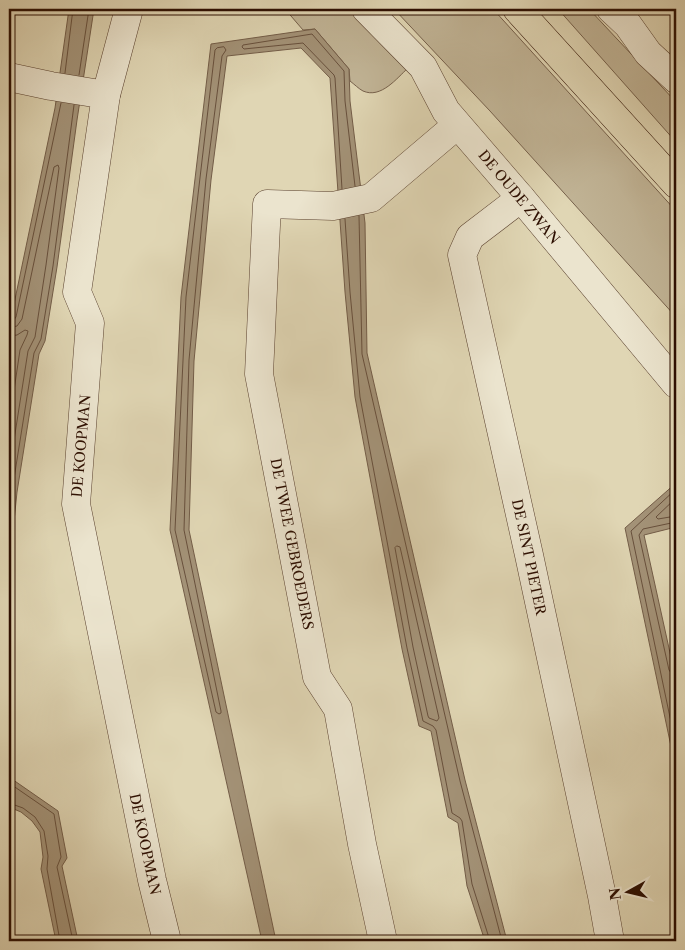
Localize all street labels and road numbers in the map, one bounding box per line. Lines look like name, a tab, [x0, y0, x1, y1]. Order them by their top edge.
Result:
street label: DE OUDE ZWAN	[474, 146, 564, 248]
street label: DE KOOPMAN	[68, 393, 94, 498]
street label: DE TWEE GEBROEDERS	[267, 457, 317, 631]
street label: DE SINT PIETER	[508, 497, 550, 617]
street label: DE KOOPMAN	[125, 792, 165, 897]

